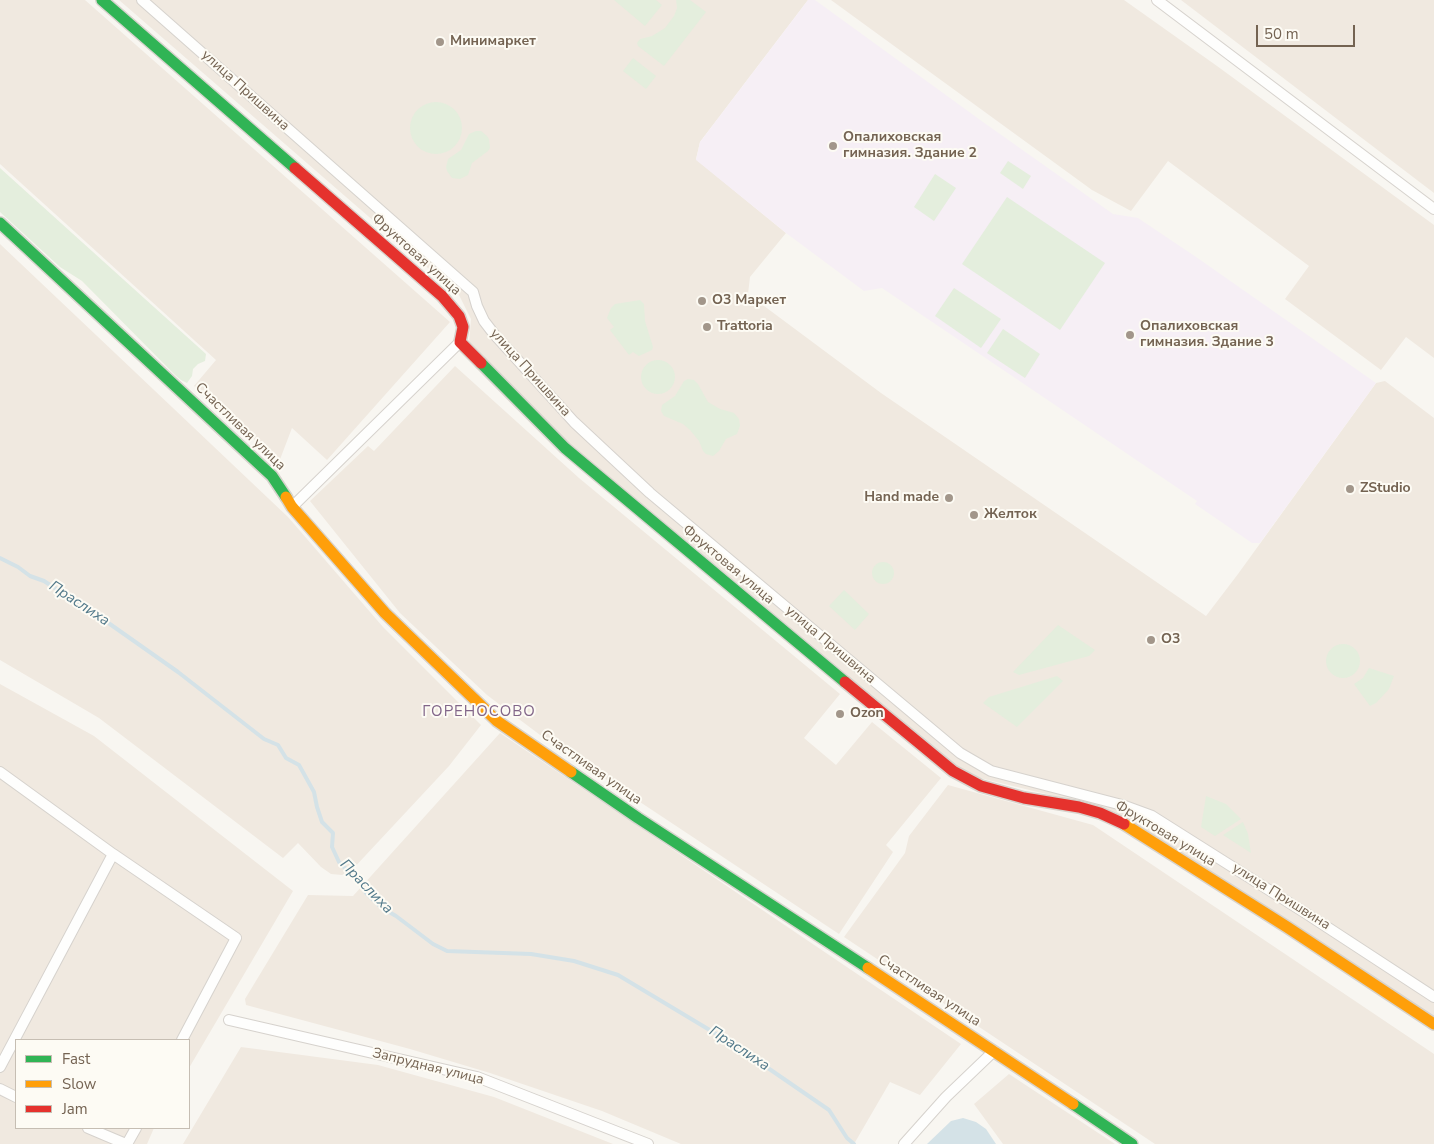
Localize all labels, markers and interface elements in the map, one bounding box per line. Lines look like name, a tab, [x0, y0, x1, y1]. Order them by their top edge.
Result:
scale bar	[1259, 15, 1358, 47]
text: 50 m	[1264, 24, 1299, 44]
place label: Минимаркет	[450, 34, 536, 50]
marker: Минимаркет	[434, 36, 446, 48]
street label: улица Пришвина	[198, 47, 292, 135]
place label: Опалиховская гимназия. Здание 2	[843, 130, 977, 162]
marker: Опалиховская гимназия. Здание 2	[827, 140, 839, 152]
street label: Фруктовая улица	[368, 211, 464, 299]
place label: О3 Маркет	[712, 293, 786, 309]
marker: О3 Маркет	[696, 295, 708, 307]
place label: Trattoria	[717, 319, 773, 335]
place label: Опалиховская гимназия. Здание 3	[1140, 319, 1274, 352]
marker: Trattoria	[701, 321, 713, 333]
street label: улица Пришвина	[486, 326, 574, 420]
marker: Опалиховская гимназия. Здание 3	[1124, 329, 1136, 341]
street label: Счастливая улица	[191, 380, 289, 474]
place label: ZStudio	[1360, 481, 1411, 497]
marker: ZStudio	[1344, 483, 1356, 495]
place label: Hand made	[864, 490, 939, 506]
marker: Hand made	[943, 492, 955, 504]
place label: Желток	[984, 507, 1037, 523]
marker: Желток	[968, 509, 980, 521]
street label: Фруктовая улица	[679, 522, 777, 608]
water label: Праслиха	[45, 578, 113, 630]
street label: улица Пришвина	[782, 602, 878, 688]
place label: О3	[1161, 632, 1180, 648]
marker: О3	[1145, 634, 1157, 646]
district label: ГОРЕНОСОВО	[421, 703, 537, 721]
place label: Ozon	[850, 706, 884, 722]
marker: Ozon	[834, 708, 846, 720]
street label: Счастливая улица	[537, 727, 645, 809]
street label: Фруктовая улица	[1112, 797, 1218, 871]
water label: Праслиха	[336, 856, 396, 918]
street label: улица Пришвина	[1229, 860, 1333, 934]
street label: Счастливая улица	[874, 952, 984, 1030]
water label: Праслиха	[705, 1023, 773, 1075]
legend	[15, 1039, 190, 1129]
street label: Запрудная улица	[371, 1045, 485, 1089]
text: Fast	[62, 1049, 90, 1069]
text: Slow	[62, 1074, 96, 1094]
text: Jam	[62, 1099, 88, 1119]

